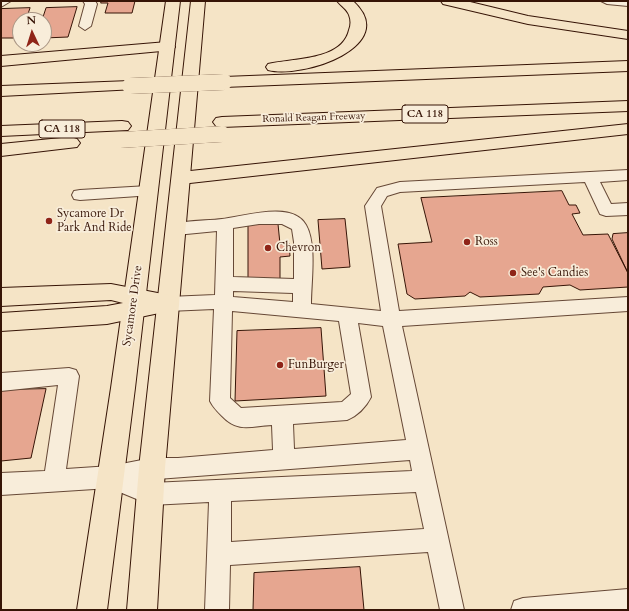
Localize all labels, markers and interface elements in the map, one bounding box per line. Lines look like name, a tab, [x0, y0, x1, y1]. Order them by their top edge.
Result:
north arrow	[12, 12, 52, 52]
text: N	[26, 13, 36, 28]
road number: CA 118	[402, 105, 448, 123]
street label: Ronald Reagan Freeway	[262, 110, 366, 126]
road number: CA 118	[39, 120, 85, 138]
place label: Sycamore Dr Park And Ride	[57, 207, 132, 235]
marker: Sycamore Dr Park And Ride	[44, 216, 54, 226]
place label: Ross	[475, 235, 498, 249]
marker: Ross	[462, 237, 472, 247]
place label: Chevron	[276, 241, 321, 255]
marker: Chevron	[263, 243, 273, 253]
street label: Sycamore Drive	[120, 265, 146, 347]
place label: See's Candies	[521, 266, 588, 280]
marker: See's Candies	[508, 268, 518, 278]
place label: FunBurger	[288, 358, 344, 372]
marker: FunBurger	[275, 360, 285, 370]

